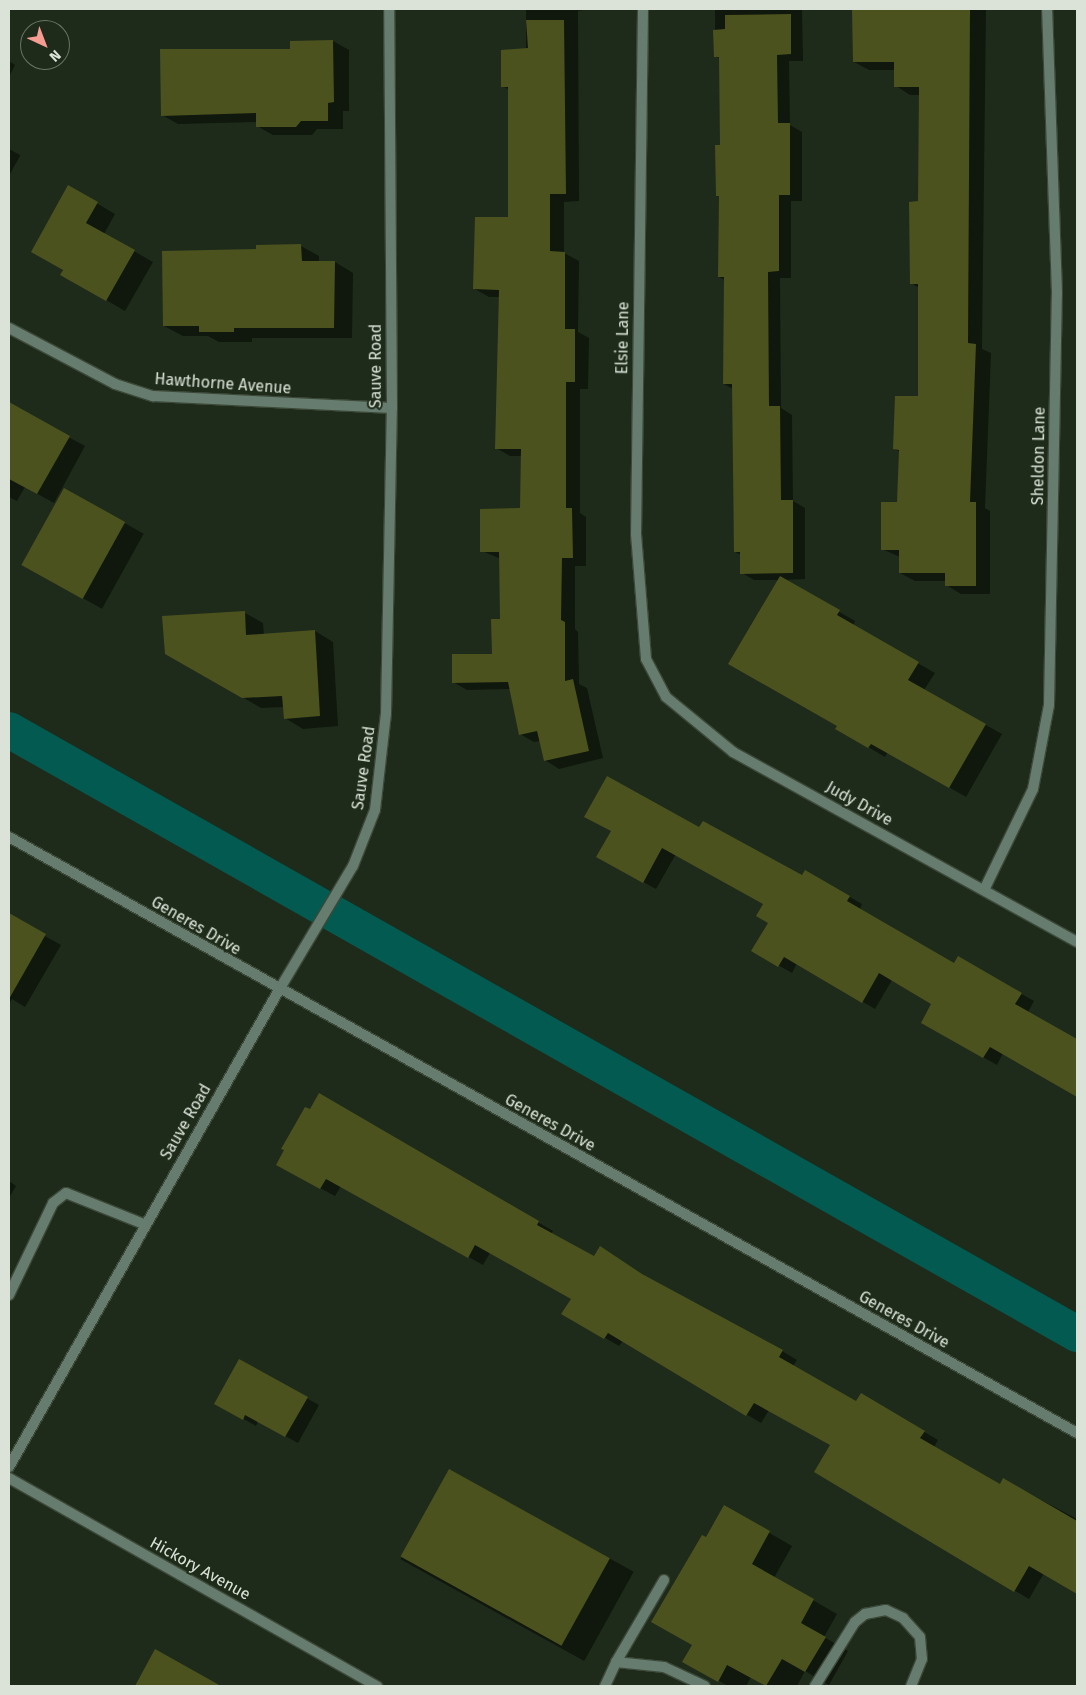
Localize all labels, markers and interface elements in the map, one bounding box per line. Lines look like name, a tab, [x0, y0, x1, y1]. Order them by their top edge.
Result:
north arrow	[20, 20, 70, 70]
text: N	[46, 46, 64, 65]
street label: Elsie Lane	[613, 301, 633, 375]
street label: Sauve Road	[366, 324, 386, 408]
street label: Hawthorne Avenue	[154, 370, 292, 398]
street label: Sheldon Lane	[1029, 407, 1049, 505]
street label: Sauve Road	[349, 725, 379, 811]
street label: Judy Drive	[822, 778, 896, 830]
street label: Generes Drive	[148, 893, 244, 959]
street label: Sauve Road	[157, 1081, 215, 1163]
street label: Generes Drive	[501, 1090, 599, 1156]
street label: Generes Drive	[855, 1287, 953, 1353]
street label: Hickory Avenue	[146, 1533, 254, 1605]

